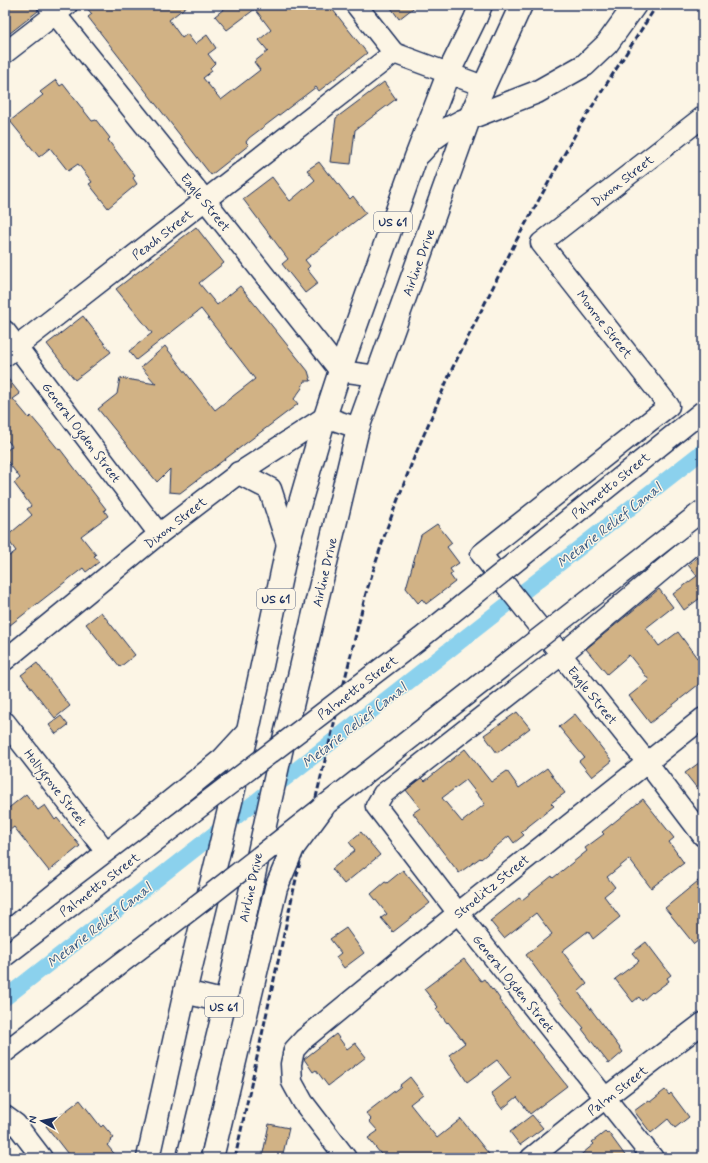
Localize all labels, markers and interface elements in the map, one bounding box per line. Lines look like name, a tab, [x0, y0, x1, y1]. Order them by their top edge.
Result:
street label: Dixon Street	[588, 151, 658, 211]
street label: Eagle Street	[176, 170, 234, 236]
street label: Peach Street	[129, 206, 197, 264]
road number: US 61	[374, 212, 412, 232]
street label: Airline Drive	[399, 226, 440, 299]
street label: Monroe Street	[572, 287, 636, 363]
street label: General Ogden Street	[36, 379, 124, 488]
street label: Palmetto Street	[568, 449, 654, 523]
water label: Metarie Relief Canal	[554, 478, 667, 572]
street label: Dixon Street	[141, 493, 211, 553]
street label: Airline Drive	[309, 536, 342, 609]
road number: US 61	[257, 589, 295, 609]
street label: Palmetto Street	[314, 652, 402, 724]
street label: Eagle Street	[563, 663, 621, 729]
water label: Metarie Relief Canal	[299, 678, 412, 772]
street label: Hollygrove Street	[18, 746, 90, 831]
street label: Palmetto Street	[56, 849, 144, 921]
street label: Airline Drive	[236, 851, 267, 924]
street label: Stroelitz Street	[451, 851, 533, 923]
water label: Metarie Relief Canal	[44, 878, 157, 972]
street label: General Ogden Street	[467, 932, 558, 1038]
road number: US 61	[205, 997, 243, 1017]
street label: Palm Street	[584, 1062, 652, 1120]
north arrow	[22, 1101, 62, 1141]
text: N	[26, 1115, 41, 1124]

